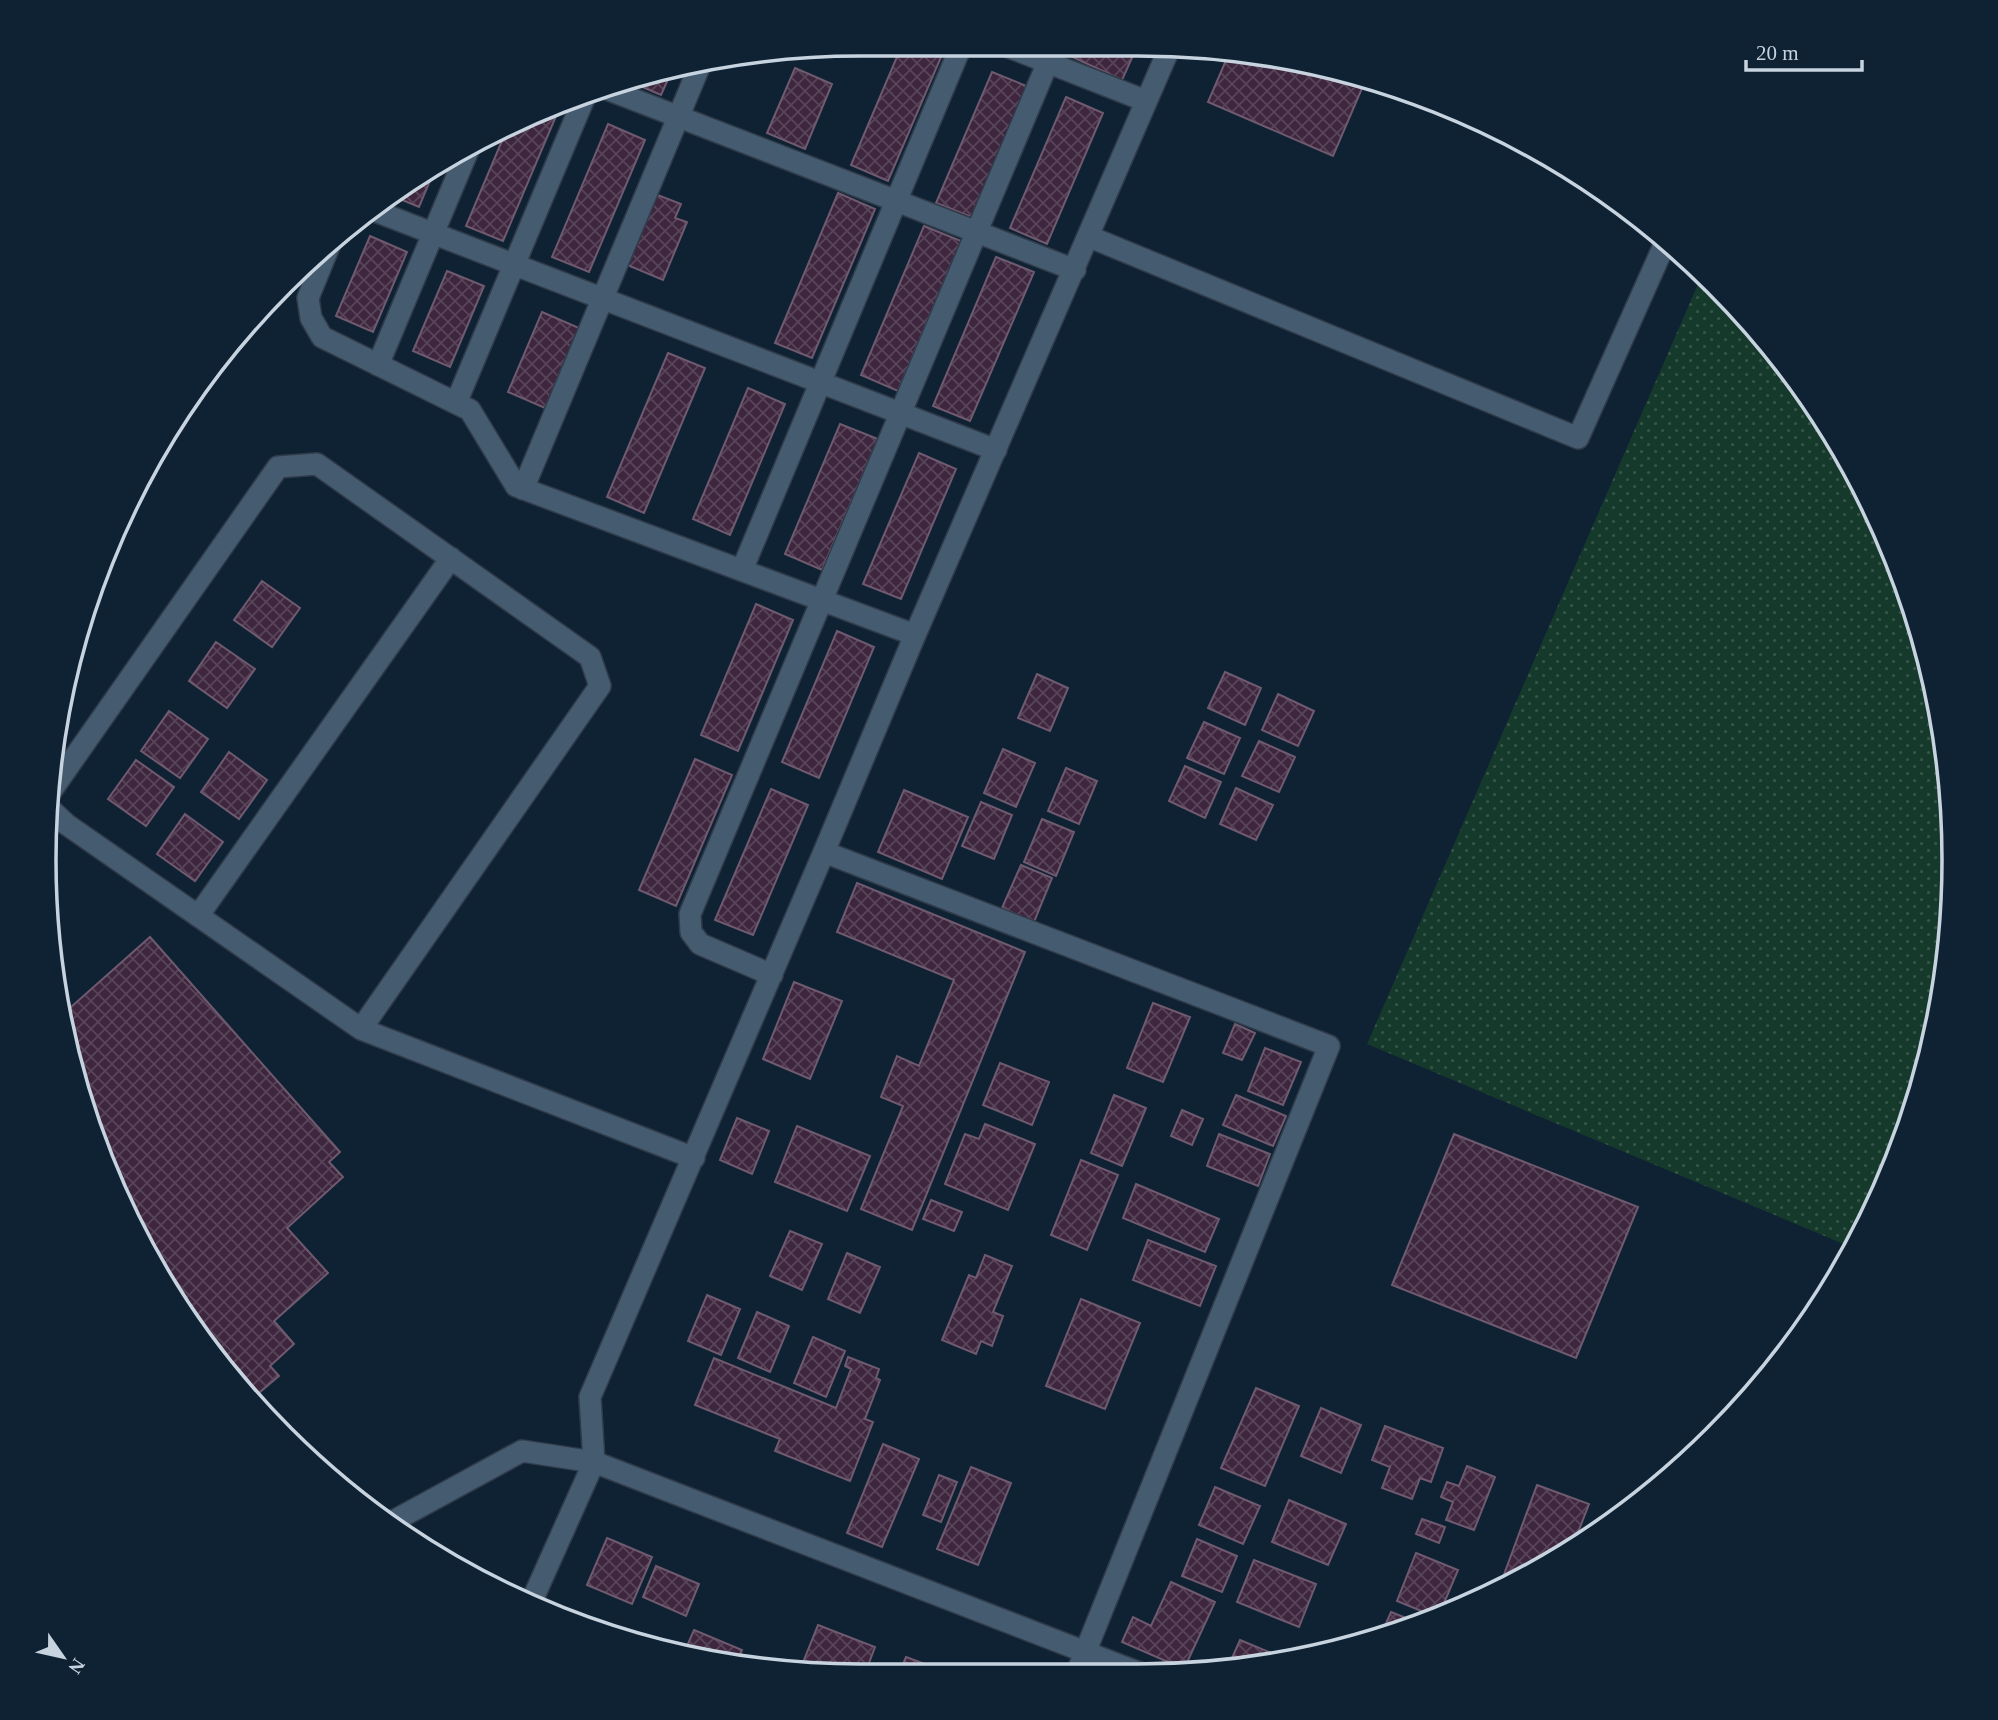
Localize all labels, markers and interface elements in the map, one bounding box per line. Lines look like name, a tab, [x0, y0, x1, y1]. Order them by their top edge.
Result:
scale bar	[1746, 28, 1862, 72]
text: 20 m	[1756, 41, 1799, 65]
north arrow	[28, 1622, 98, 1692]
text: N	[64, 1655, 89, 1678]

